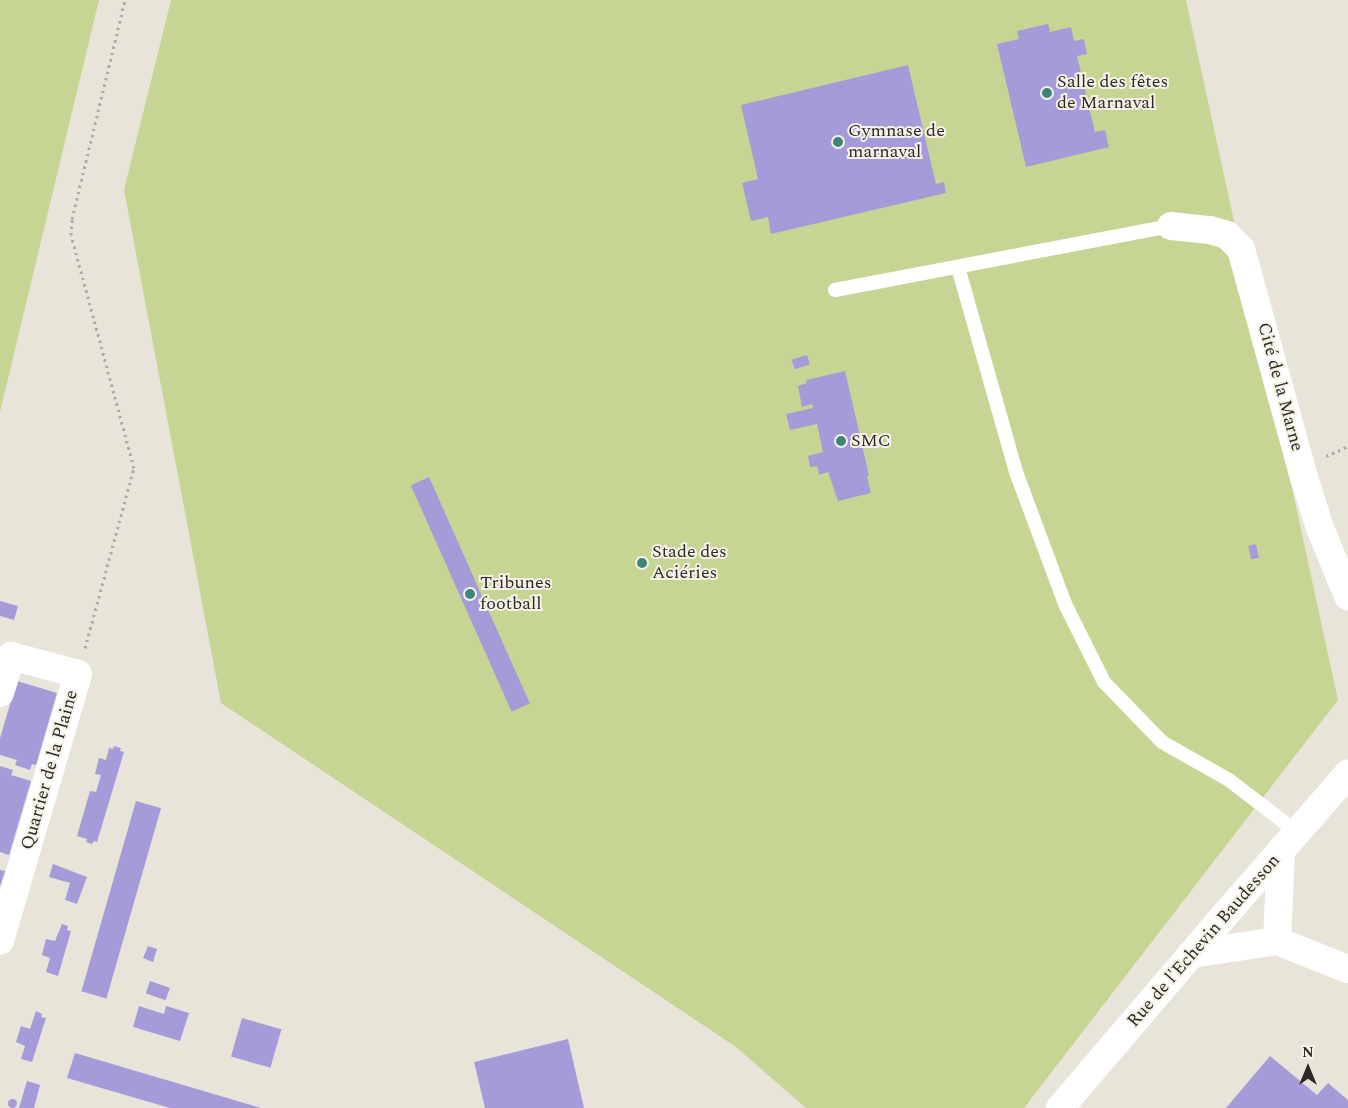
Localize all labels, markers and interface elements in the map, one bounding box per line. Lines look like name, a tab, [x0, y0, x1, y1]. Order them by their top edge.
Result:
place label: Salle des fêtes de Marnaval	[1057, 72, 1168, 115]
marker: Salle des fêtes de Marnaval	[1041, 87, 1053, 99]
place label: Gymnase de marnaval	[848, 121, 945, 163]
marker: Gymnase de marnaval	[832, 136, 844, 148]
street label: Cité de la Marne	[1252, 320, 1308, 454]
place label: SMC	[851, 430, 891, 452]
marker: SMC	[835, 435, 847, 447]
place label: Stade des Aciéries	[652, 542, 727, 584]
marker: Stade des Aciéries	[636, 557, 648, 569]
place label: Tribunes football	[480, 573, 552, 616]
marker: Tribunes football	[464, 588, 476, 600]
street label: Quartier de la Plaine	[17, 688, 83, 852]
street label: Rue de l'Echevin Baudesson	[1123, 850, 1285, 1032]
text: N	[1302, 1042, 1314, 1063]
north arrow	[1283, 1043, 1333, 1093]

